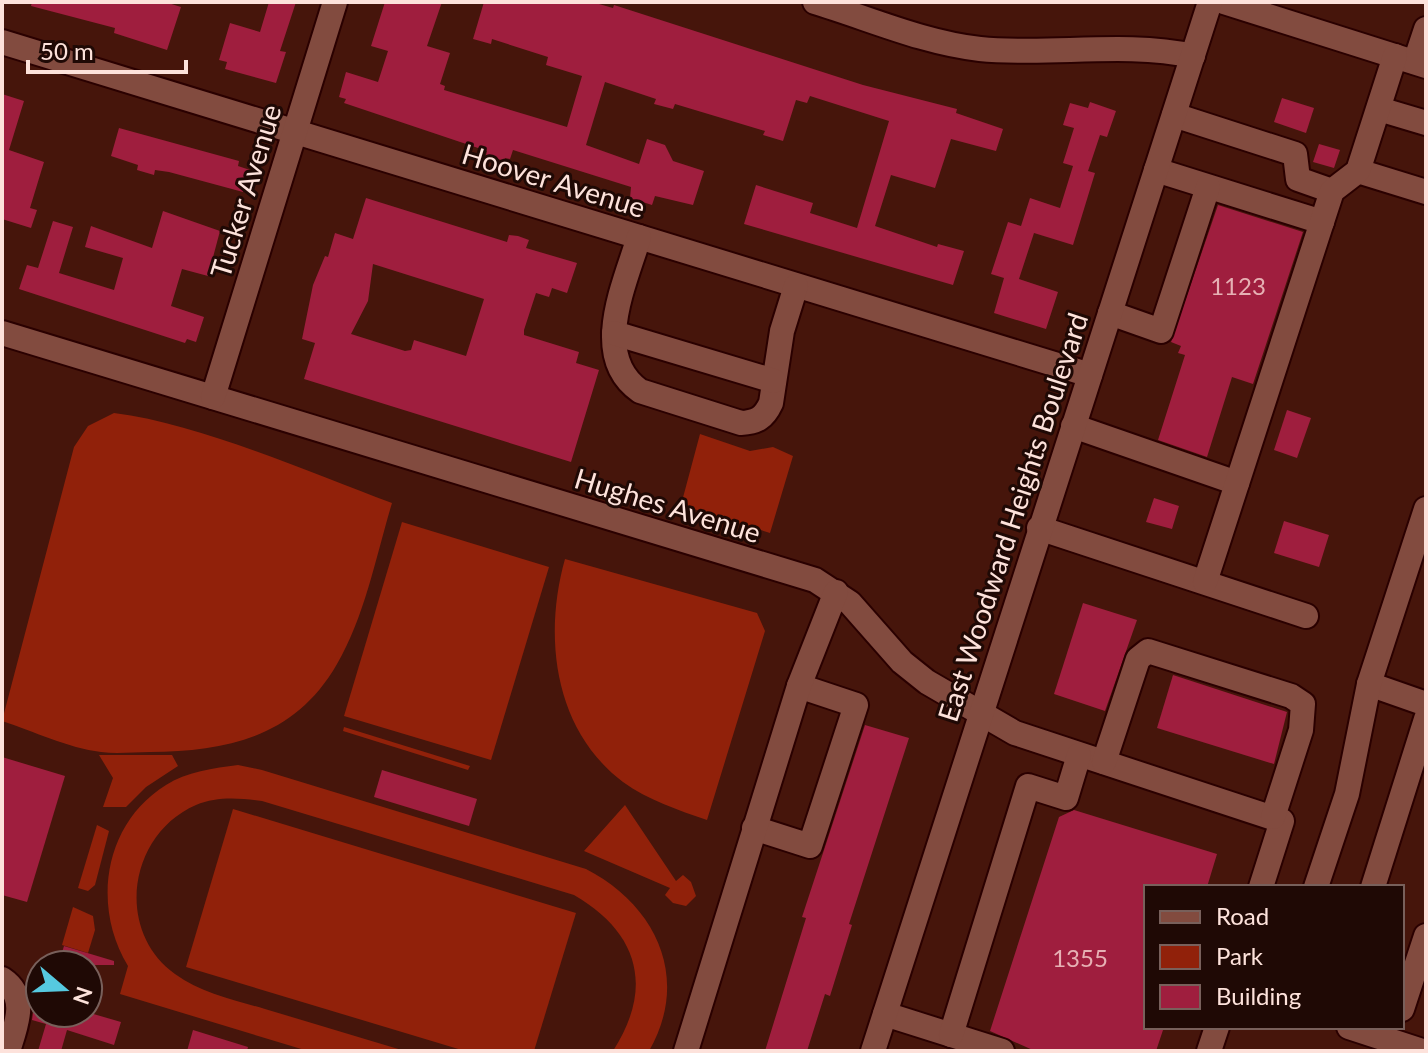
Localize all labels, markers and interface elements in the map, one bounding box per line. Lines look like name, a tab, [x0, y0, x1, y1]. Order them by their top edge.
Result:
scale bar	[28, 24, 186, 74]
text: 50 m	[40, 36, 94, 65]
street label: Tucker Avenue	[203, 100, 287, 282]
street label: Hoover Avenue	[458, 136, 650, 224]
house number: 1123	[1210, 271, 1266, 300]
street label: East Woodward Heights Boulevard	[930, 308, 1094, 726]
street label: Hughes Avenue	[571, 461, 765, 549]
legend	[1144, 885, 1404, 1029]
text: Road	[1216, 901, 1269, 930]
text: Park	[1216, 941, 1264, 970]
house number: 1355	[1052, 943, 1108, 972]
north arrow	[24, 949, 104, 1029]
text: Building	[1216, 981, 1301, 1010]
text: N	[68, 983, 99, 1008]

